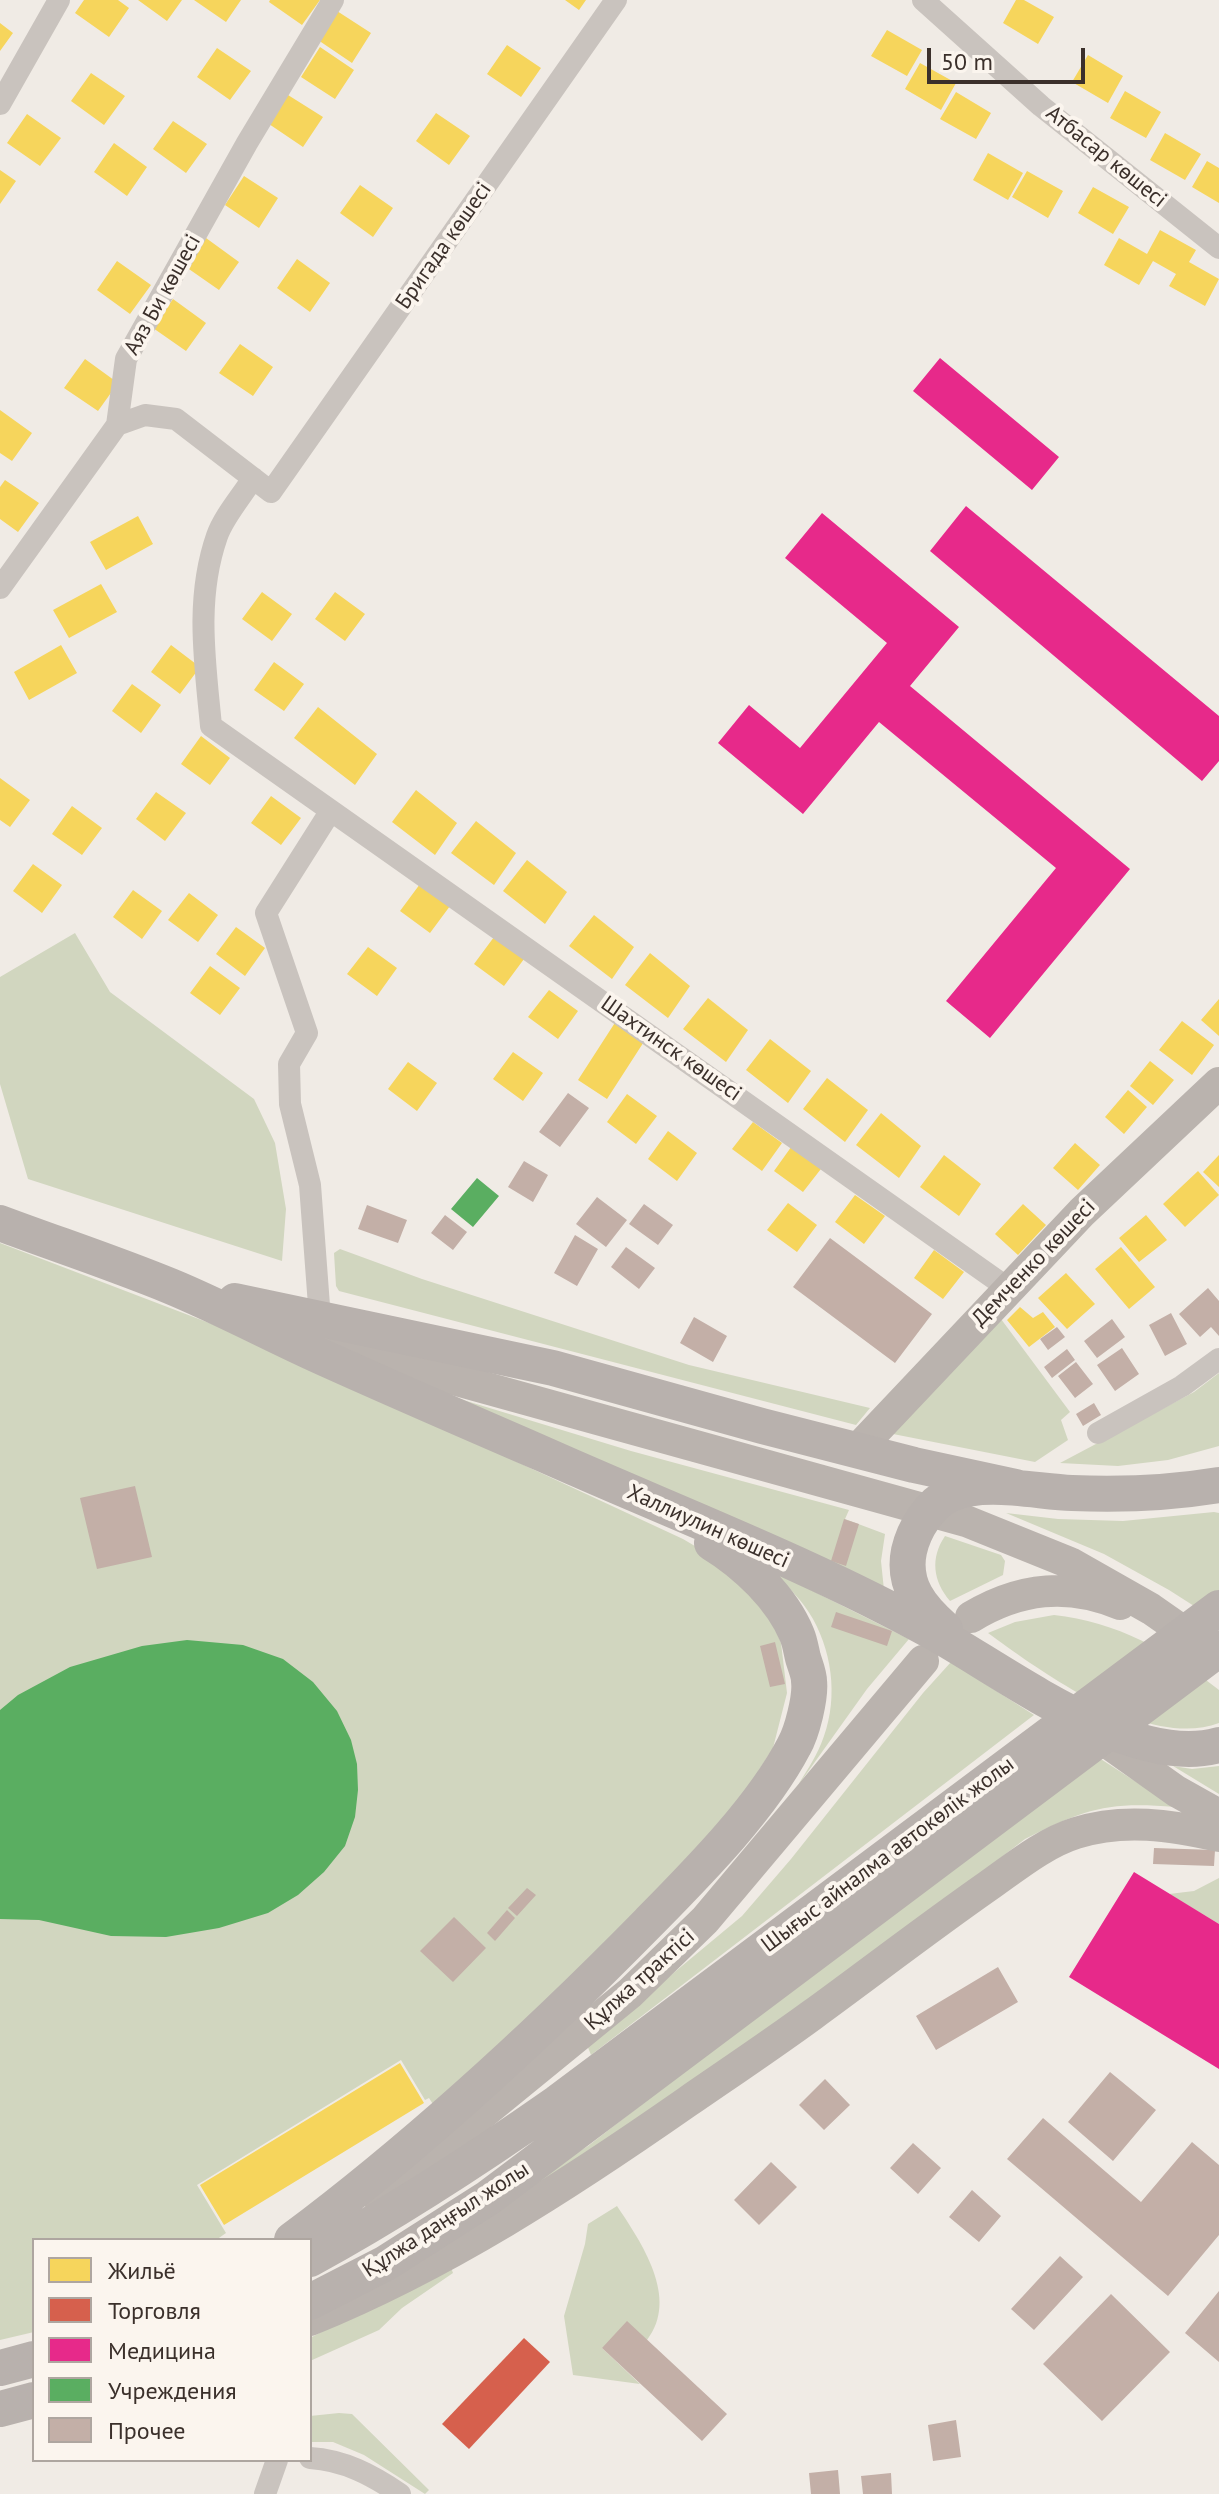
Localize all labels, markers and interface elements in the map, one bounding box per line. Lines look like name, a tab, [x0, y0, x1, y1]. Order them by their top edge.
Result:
scale bar	[931, 32, 1089, 82]
text: 50 m	[941, 46, 993, 77]
street label: Атбасар көшесі	[1040, 100, 1172, 214]
street label: Бригада көшесі	[391, 178, 497, 314]
street label: Аяз Би көшесі	[119, 230, 207, 360]
street label: Шахтинск көшесі	[596, 991, 746, 1107]
street label: Демченко көшесі	[967, 1194, 1101, 1332]
street label: Халлиулин көшесі	[623, 1479, 793, 1575]
street label: Шығыс айналма автокөлік жолы	[757, 1751, 1019, 1959]
street label: Құлжа трактісі	[579, 1924, 701, 2036]
street label: Құлжа даңғыл жолы	[358, 2156, 534, 2284]
legend	[32, 2238, 312, 2462]
text: Жильё	[108, 2255, 176, 2286]
text: Торговля	[108, 2295, 201, 2326]
text: Медицина	[108, 2335, 216, 2366]
text: Учреждения	[108, 2375, 237, 2406]
text: Прочее	[108, 2415, 186, 2446]

